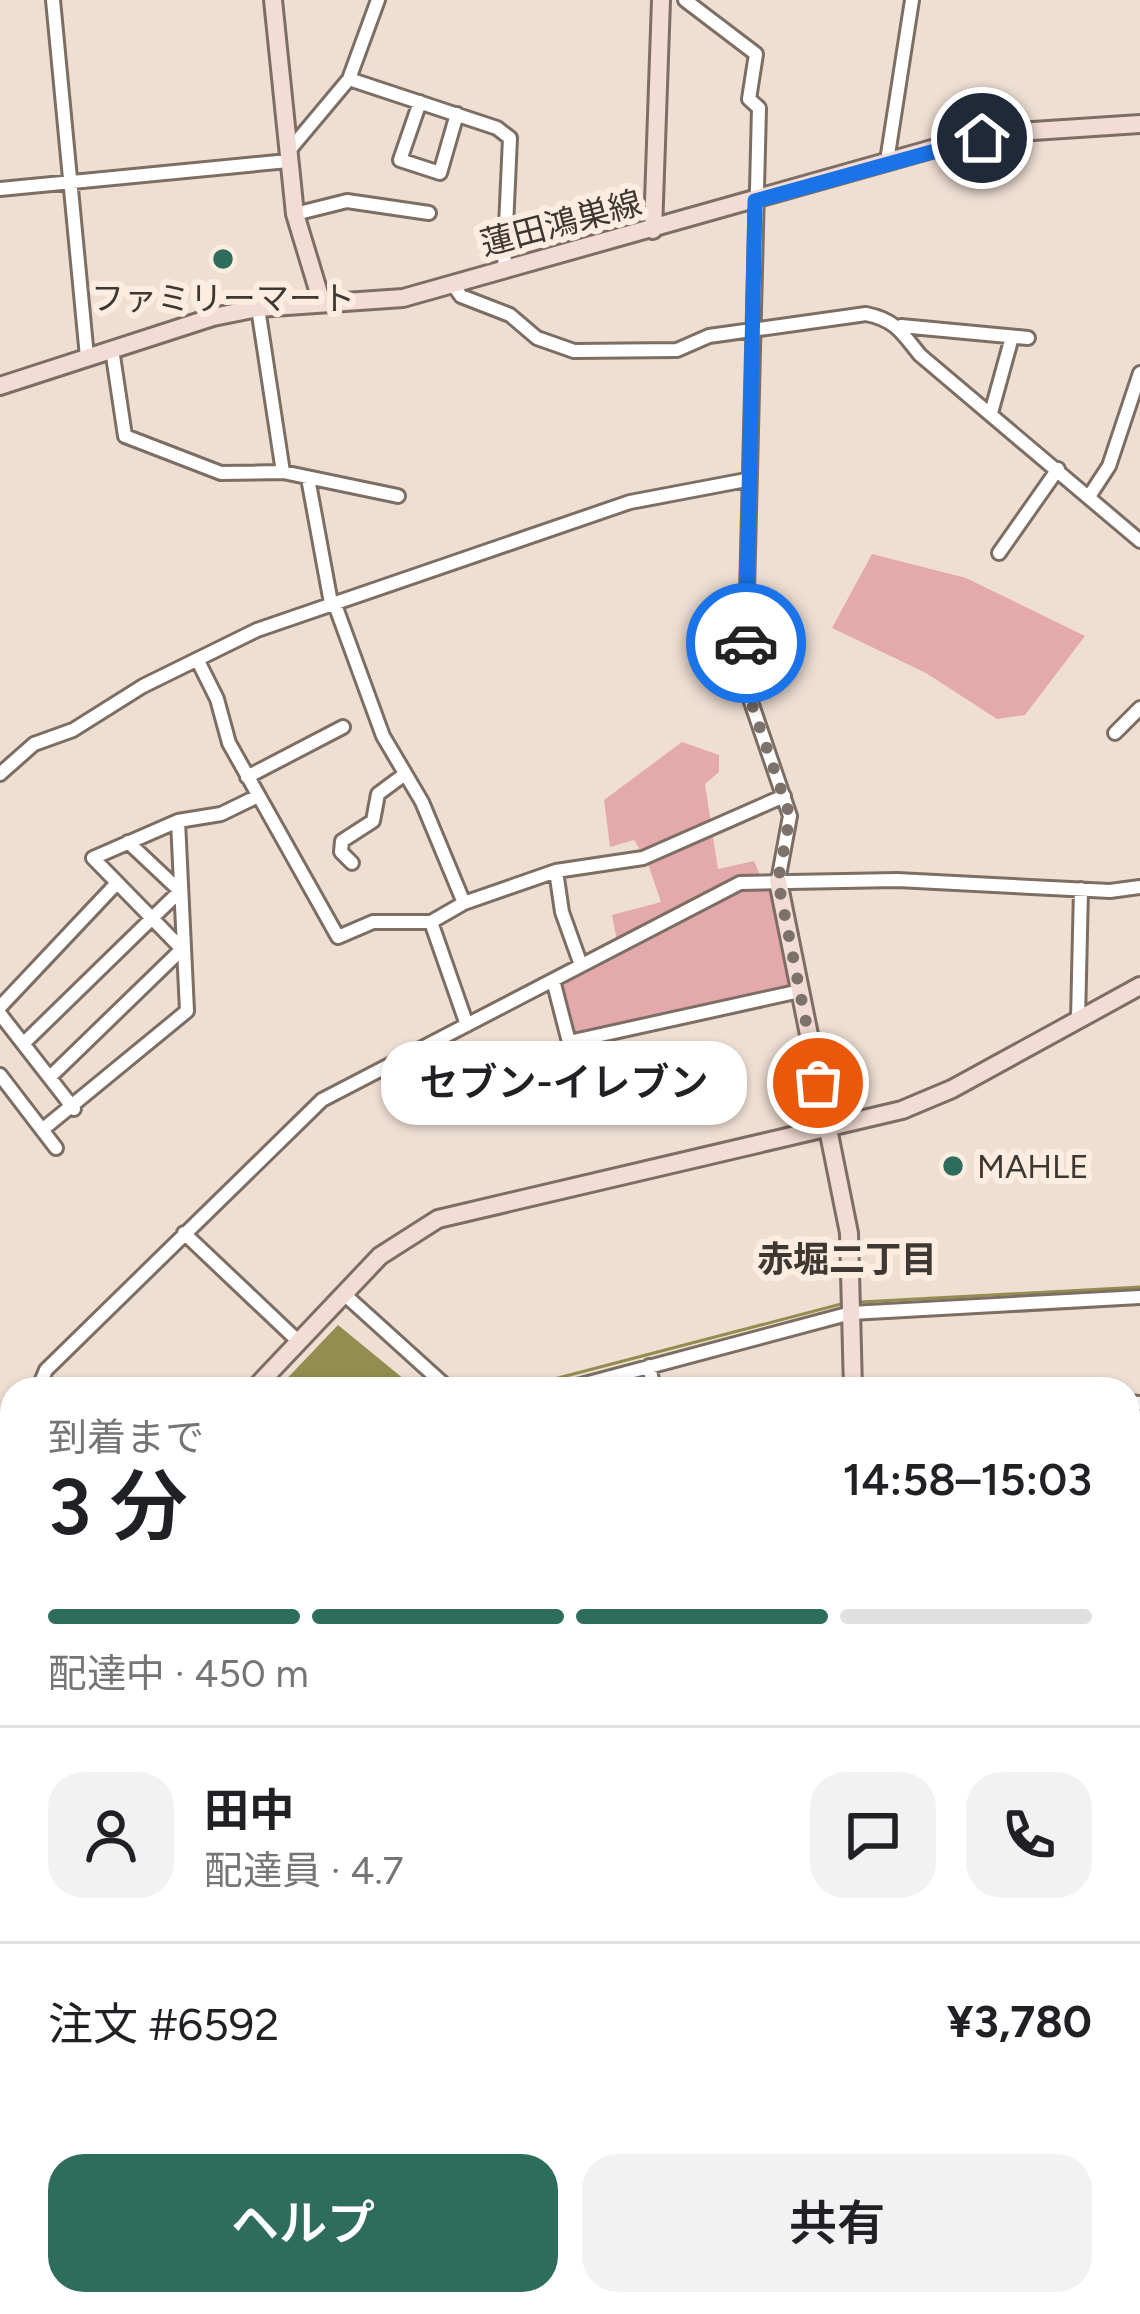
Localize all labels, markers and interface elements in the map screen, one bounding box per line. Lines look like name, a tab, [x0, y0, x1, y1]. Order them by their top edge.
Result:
pin	[931, 87, 1033, 189]
icon: home	[949, 105, 1015, 171]
street label: 蓮田鴻巣線	[476, 183, 646, 263]
marker: ファミリーマート	[210, 246, 236, 272]
place label: ファミリーマート	[91, 279, 355, 318]
courier	[686, 583, 806, 703]
icon: car	[713, 610, 779, 676]
pin	[767, 1032, 869, 1134]
callout: セブン-イレブン	[380, 1041, 746, 1125]
icon: bag	[785, 1050, 851, 1116]
text: セブン-イレブン	[419, 1059, 709, 1106]
place label: MAHLE	[977, 1147, 1089, 1186]
marker: MAHLE	[940, 1153, 966, 1179]
district label: 赤堀二丁目	[757, 1238, 937, 1281]
text: 到着まで	[48, 1414, 204, 1461]
text: 14:58–15:03	[842, 1452, 1092, 1506]
text: 3 分	[48, 1460, 188, 1554]
text: 配達中 · 450 m	[48, 1650, 309, 1697]
button: person	[48, 1772, 174, 1898]
button: chat	[810, 1772, 936, 1898]
button: phone	[966, 1772, 1092, 1898]
text: 田中	[204, 1783, 294, 1837]
text: 配達員 · 4.7	[204, 1847, 403, 1894]
text: ¥3,780	[947, 1994, 1092, 2048]
text: 注文 #6592	[48, 1997, 279, 2051]
button: ヘルプ	[48, 2154, 558, 2292]
button: 共有	[582, 2154, 1092, 2292]

